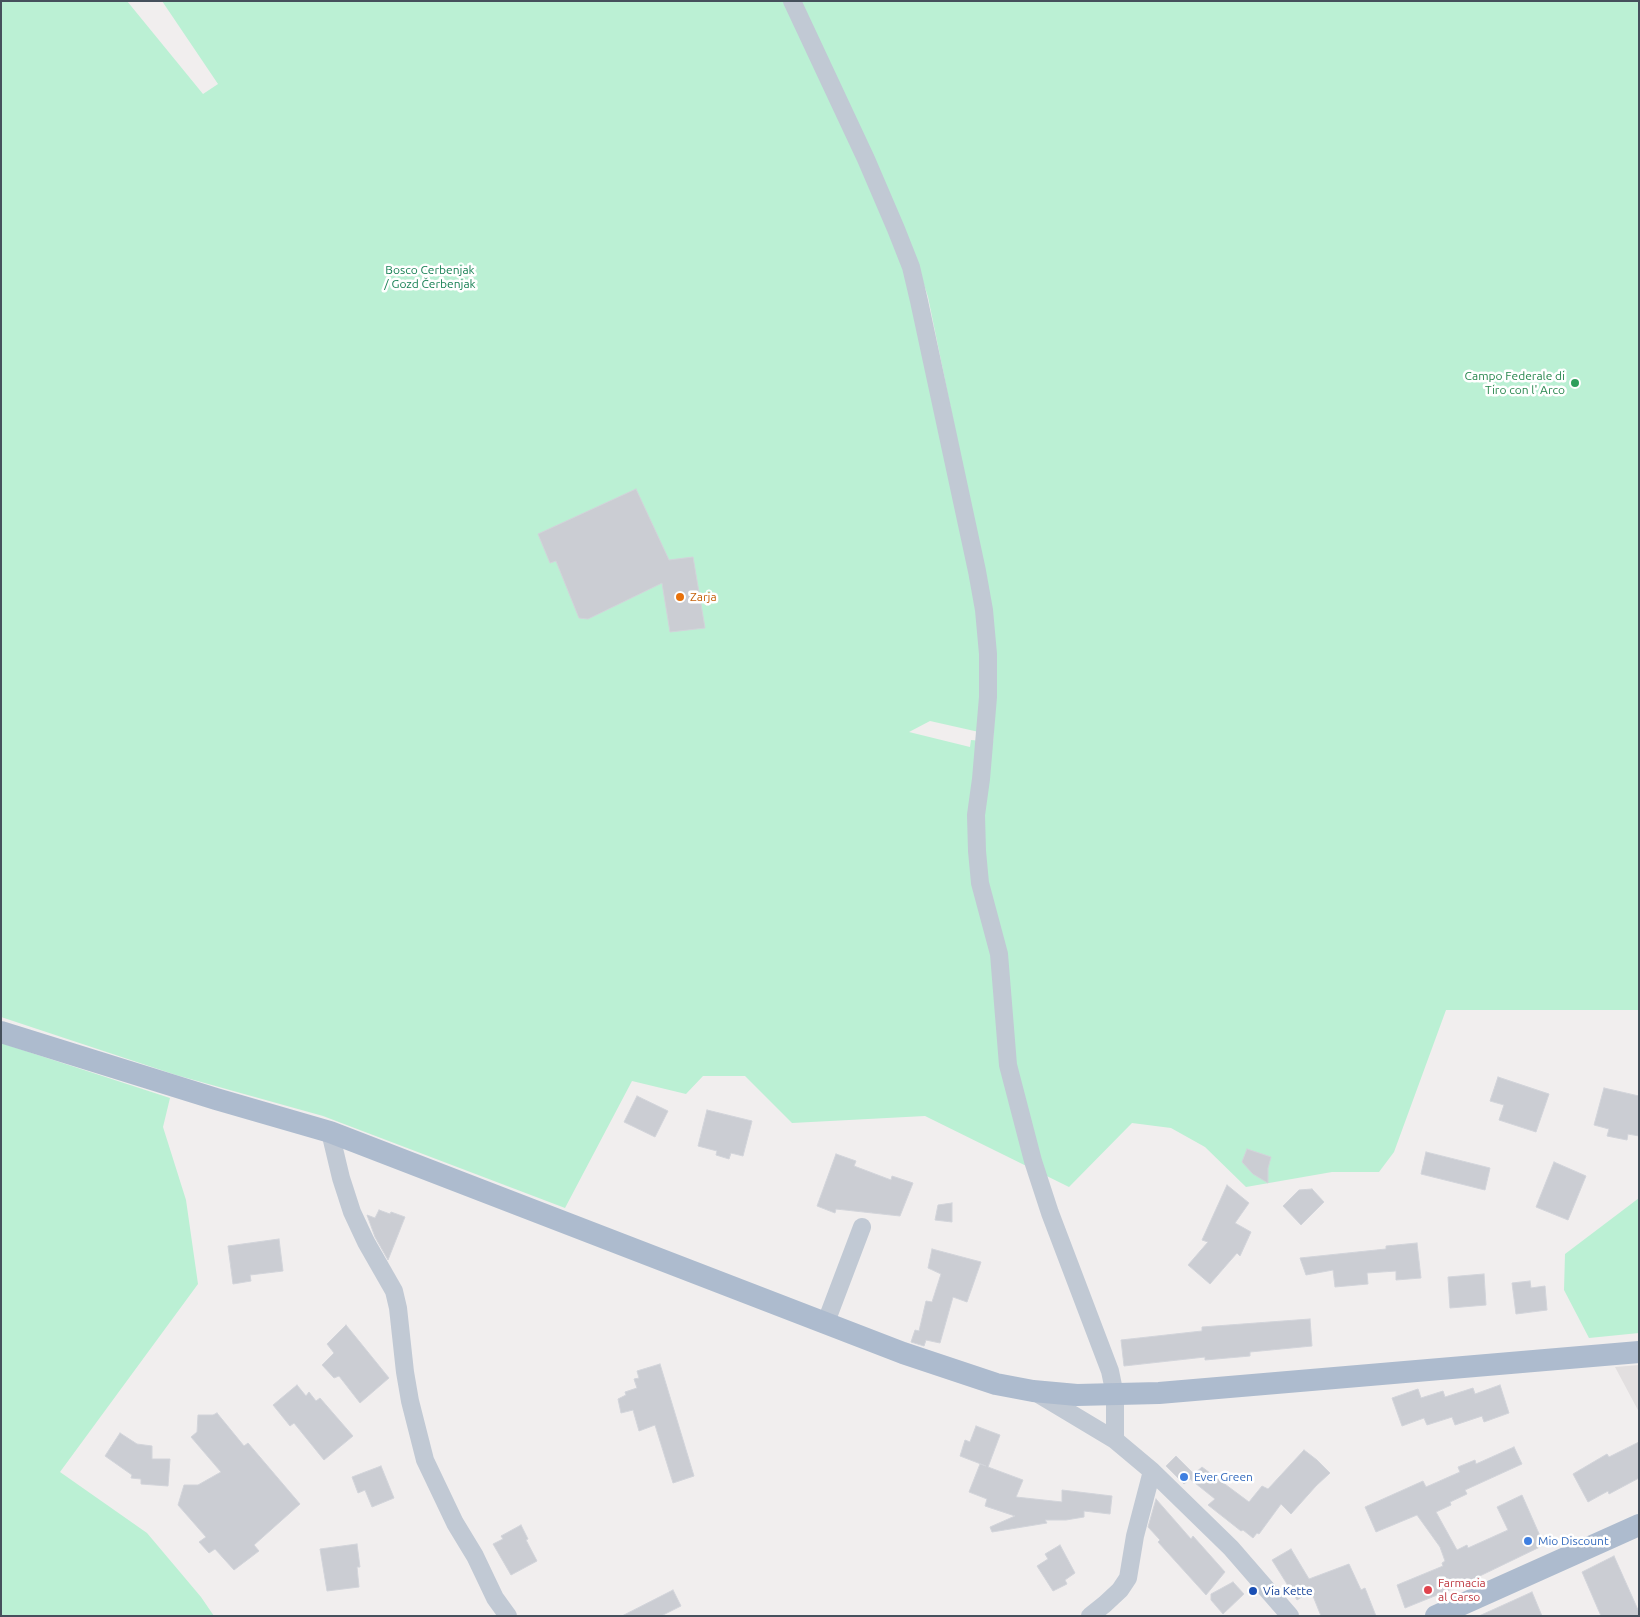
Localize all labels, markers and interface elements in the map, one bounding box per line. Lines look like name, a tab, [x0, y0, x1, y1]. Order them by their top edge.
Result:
park label: Bosco Cerbenjak / Gozd Čerbenjak	[384, 263, 476, 291]
place label: Campo Federale di Tiro con l' Arco	[1465, 369, 1565, 397]
marker: Campo Federale di Tiro con l' Arco	[1569, 377, 1581, 389]
place label: Zarja	[690, 590, 717, 604]
marker: Zarja	[674, 591, 686, 603]
place label: Ever Green	[1194, 1470, 1253, 1484]
marker: Ever Green	[1178, 1471, 1190, 1483]
place label: Mio Discount	[1538, 1534, 1609, 1548]
marker: Mio Discount	[1522, 1535, 1534, 1547]
place label: Farmacia al Carso	[1438, 1576, 1486, 1604]
place label: Via Kette	[1263, 1584, 1313, 1598]
marker: Farmacia al Carso	[1422, 1584, 1434, 1596]
marker: Via Kette	[1247, 1585, 1259, 1597]

